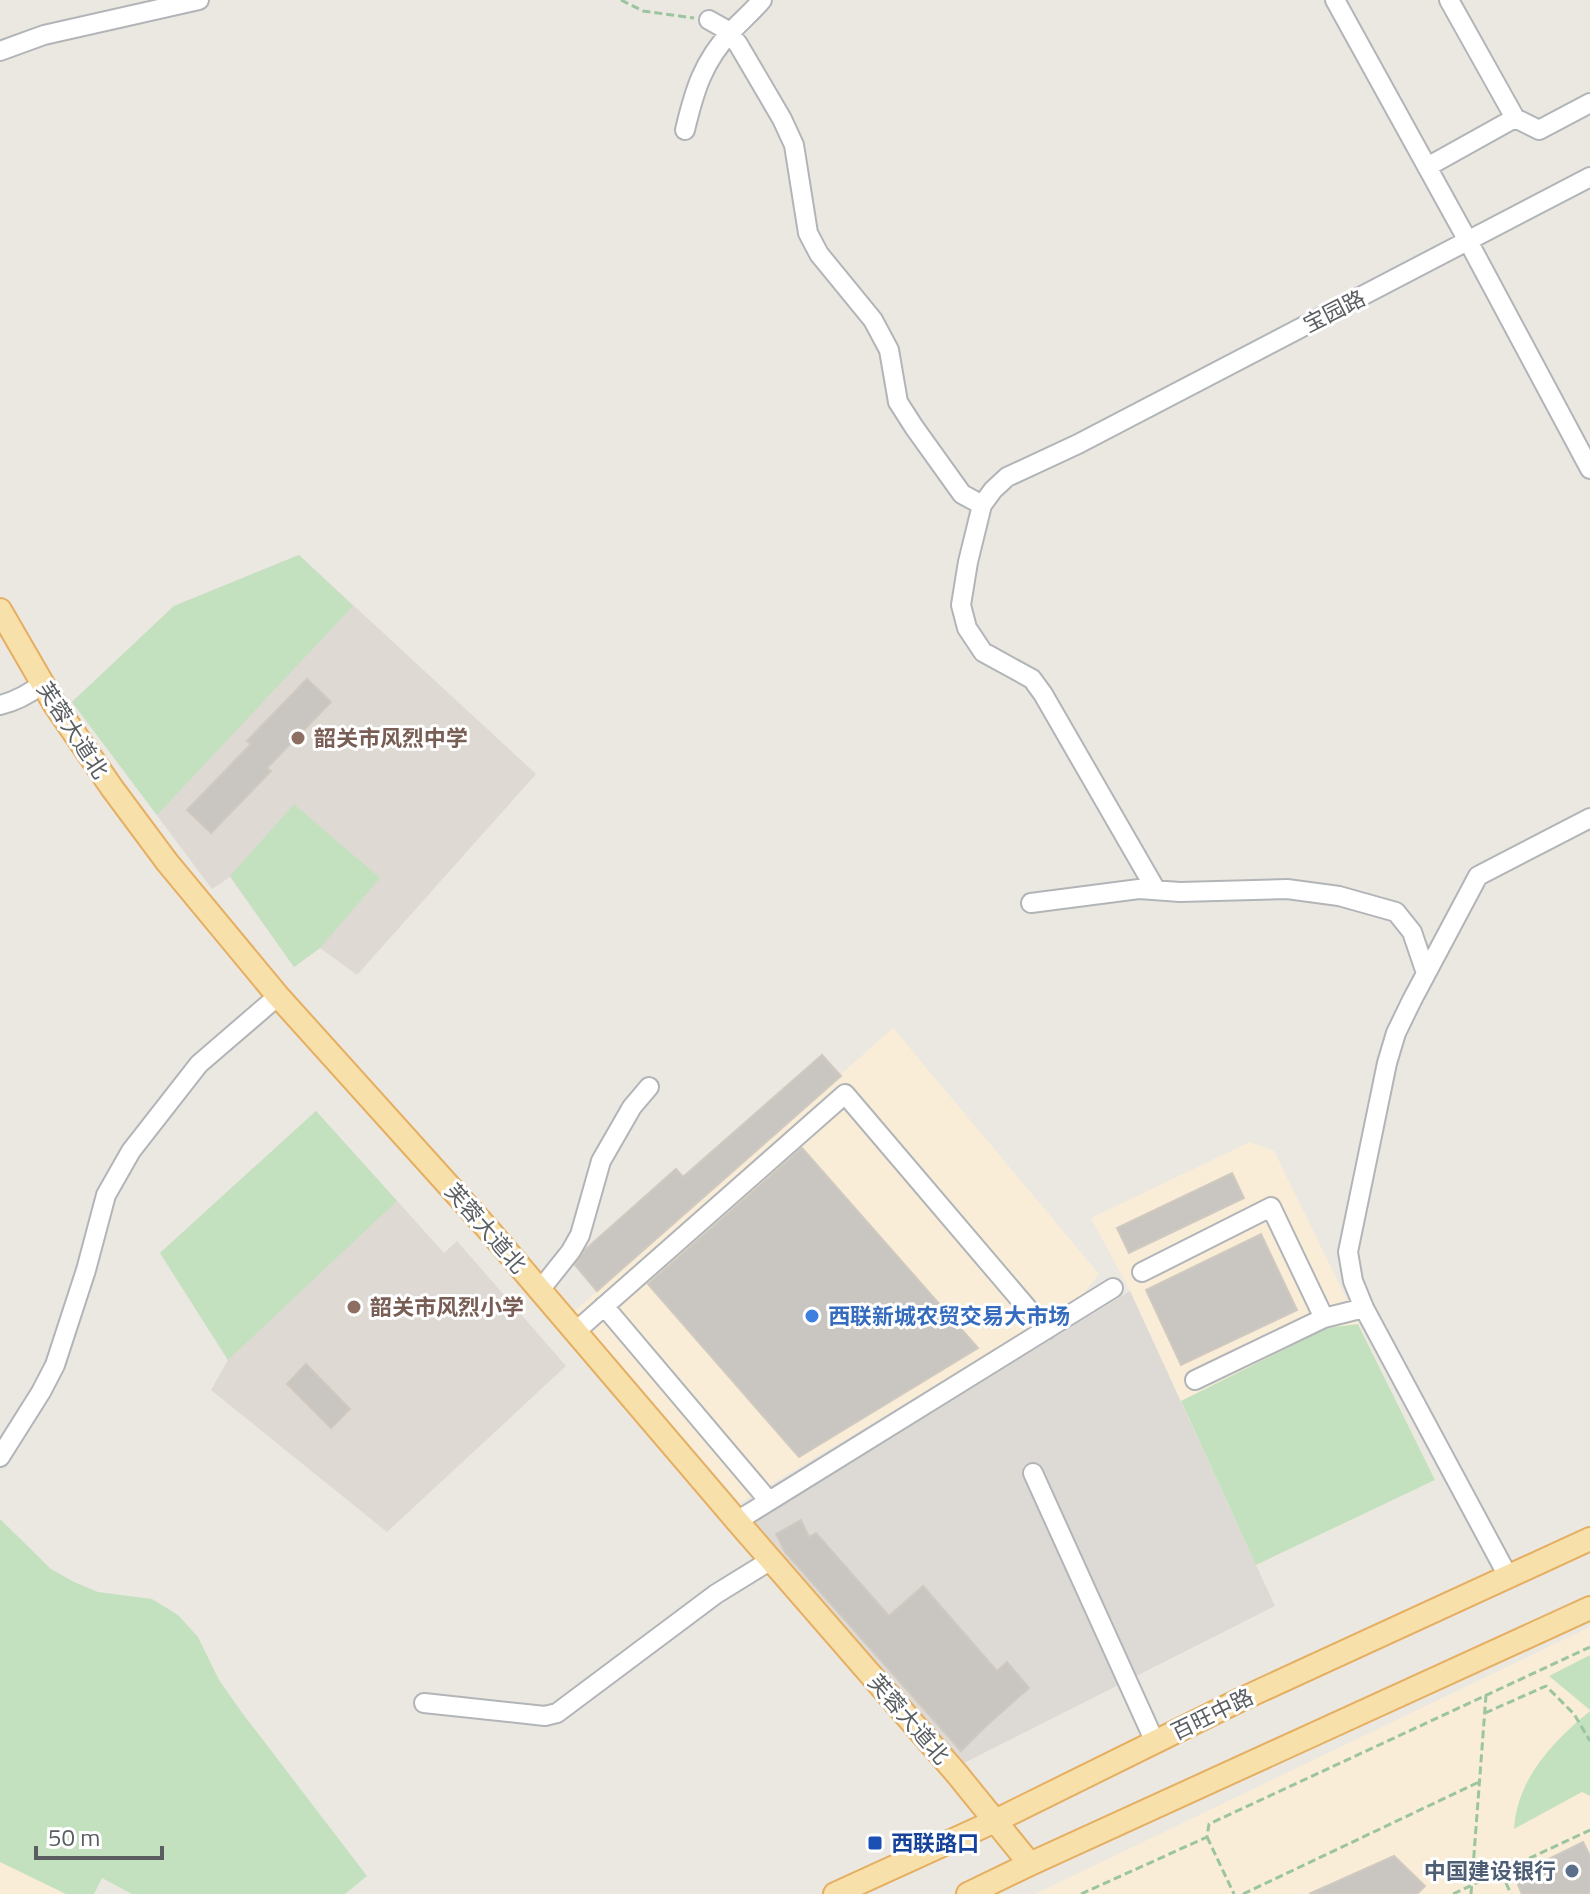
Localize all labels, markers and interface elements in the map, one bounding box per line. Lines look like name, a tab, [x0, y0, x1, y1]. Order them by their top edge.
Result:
street label: 宝园路	[1297, 281, 1371, 341]
street label: 芙蓉大道北	[29, 675, 117, 785]
place label: 韶关市风烈中学	[314, 721, 468, 755]
marker: 韶关市风烈中学	[289, 729, 307, 747]
street label: 芙蓉大道北	[437, 1175, 535, 1281]
place label: 韶关市风烈小学	[370, 1290, 524, 1324]
marker: 韶关市风烈小学	[345, 1298, 363, 1316]
place label: 西联新城农贸交易大市场	[828, 1299, 1070, 1333]
marker: 西联新城农贸交易大市场	[803, 1307, 821, 1325]
street label: 芙蓉大道北	[860, 1666, 958, 1772]
street label: 百旺中路	[1165, 1679, 1259, 1749]
scale bar	[36, 1810, 162, 1860]
text: 50 m	[48, 1819, 100, 1855]
place label: 西联路口	[891, 1826, 979, 1860]
marker: 西联路口	[866, 1834, 884, 1852]
place label: 中国建设银行	[1424, 1854, 1556, 1888]
marker: 中国建设银行	[1563, 1862, 1581, 1880]

